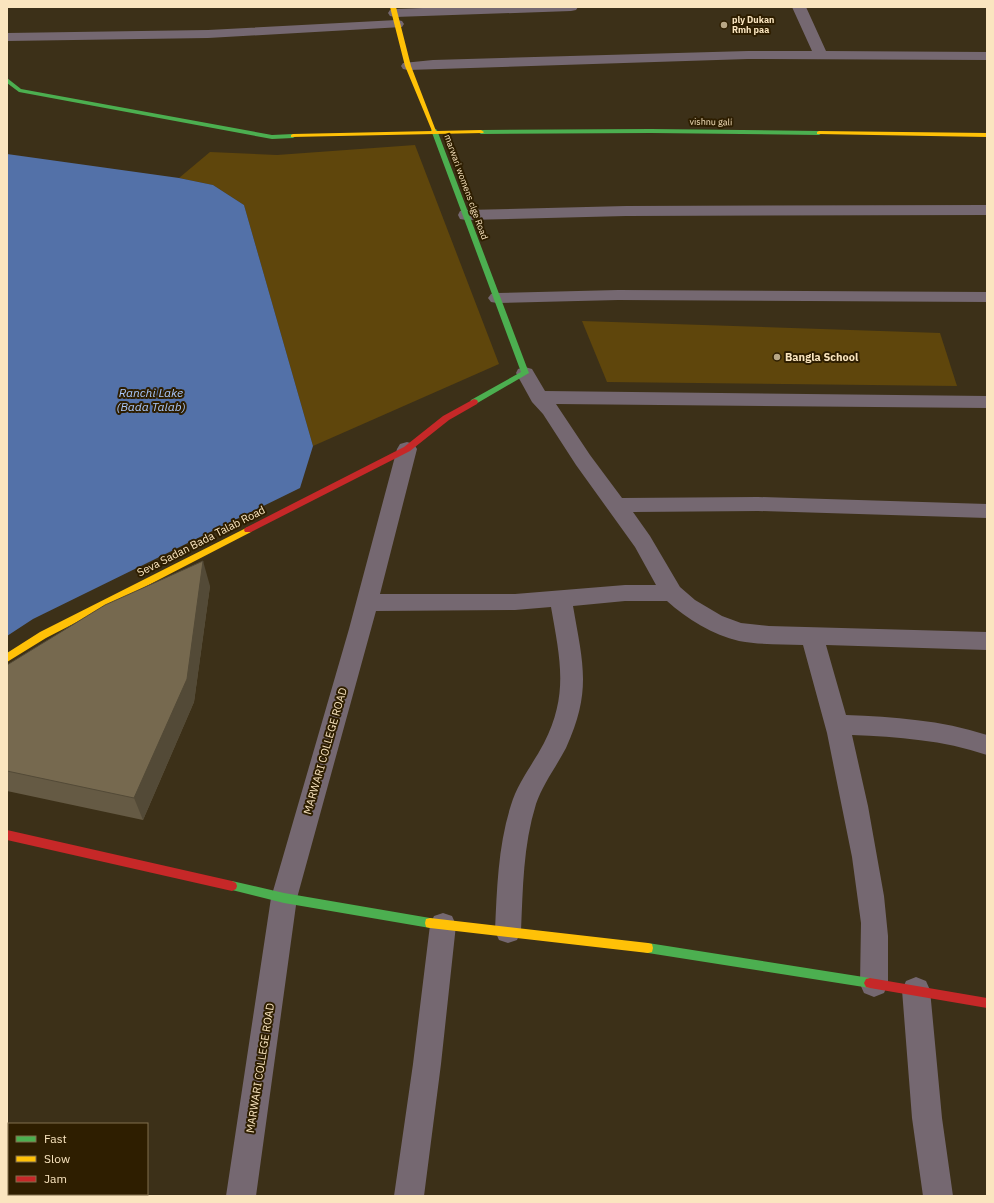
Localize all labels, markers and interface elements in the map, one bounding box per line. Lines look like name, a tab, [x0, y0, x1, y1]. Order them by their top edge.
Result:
place label: ply Dukan Rmh paa	[732, 14, 774, 35]
marker: ply Dukan Rmh paa	[719, 20, 729, 30]
street label: vishnu gali	[690, 116, 732, 127]
street label: marwari womens clge Road	[442, 133, 491, 241]
place label: Bangla School	[785, 350, 859, 364]
marker: Bangla School	[772, 352, 782, 362]
water label: Ranchi Lake (Bada Talab)	[116, 385, 186, 414]
street label: Seva Sadan Bada Talab Road	[135, 503, 267, 579]
street label: MARWARI COLLEGE ROAD	[300, 686, 350, 816]
street label: MARWARI COLLEGE ROAD	[243, 1002, 277, 1134]
legend	[8, 1123, 148, 1195]
text: Fast	[44, 1131, 67, 1146]
text: Slow	[44, 1151, 70, 1166]
text: Jam	[44, 1171, 67, 1186]

